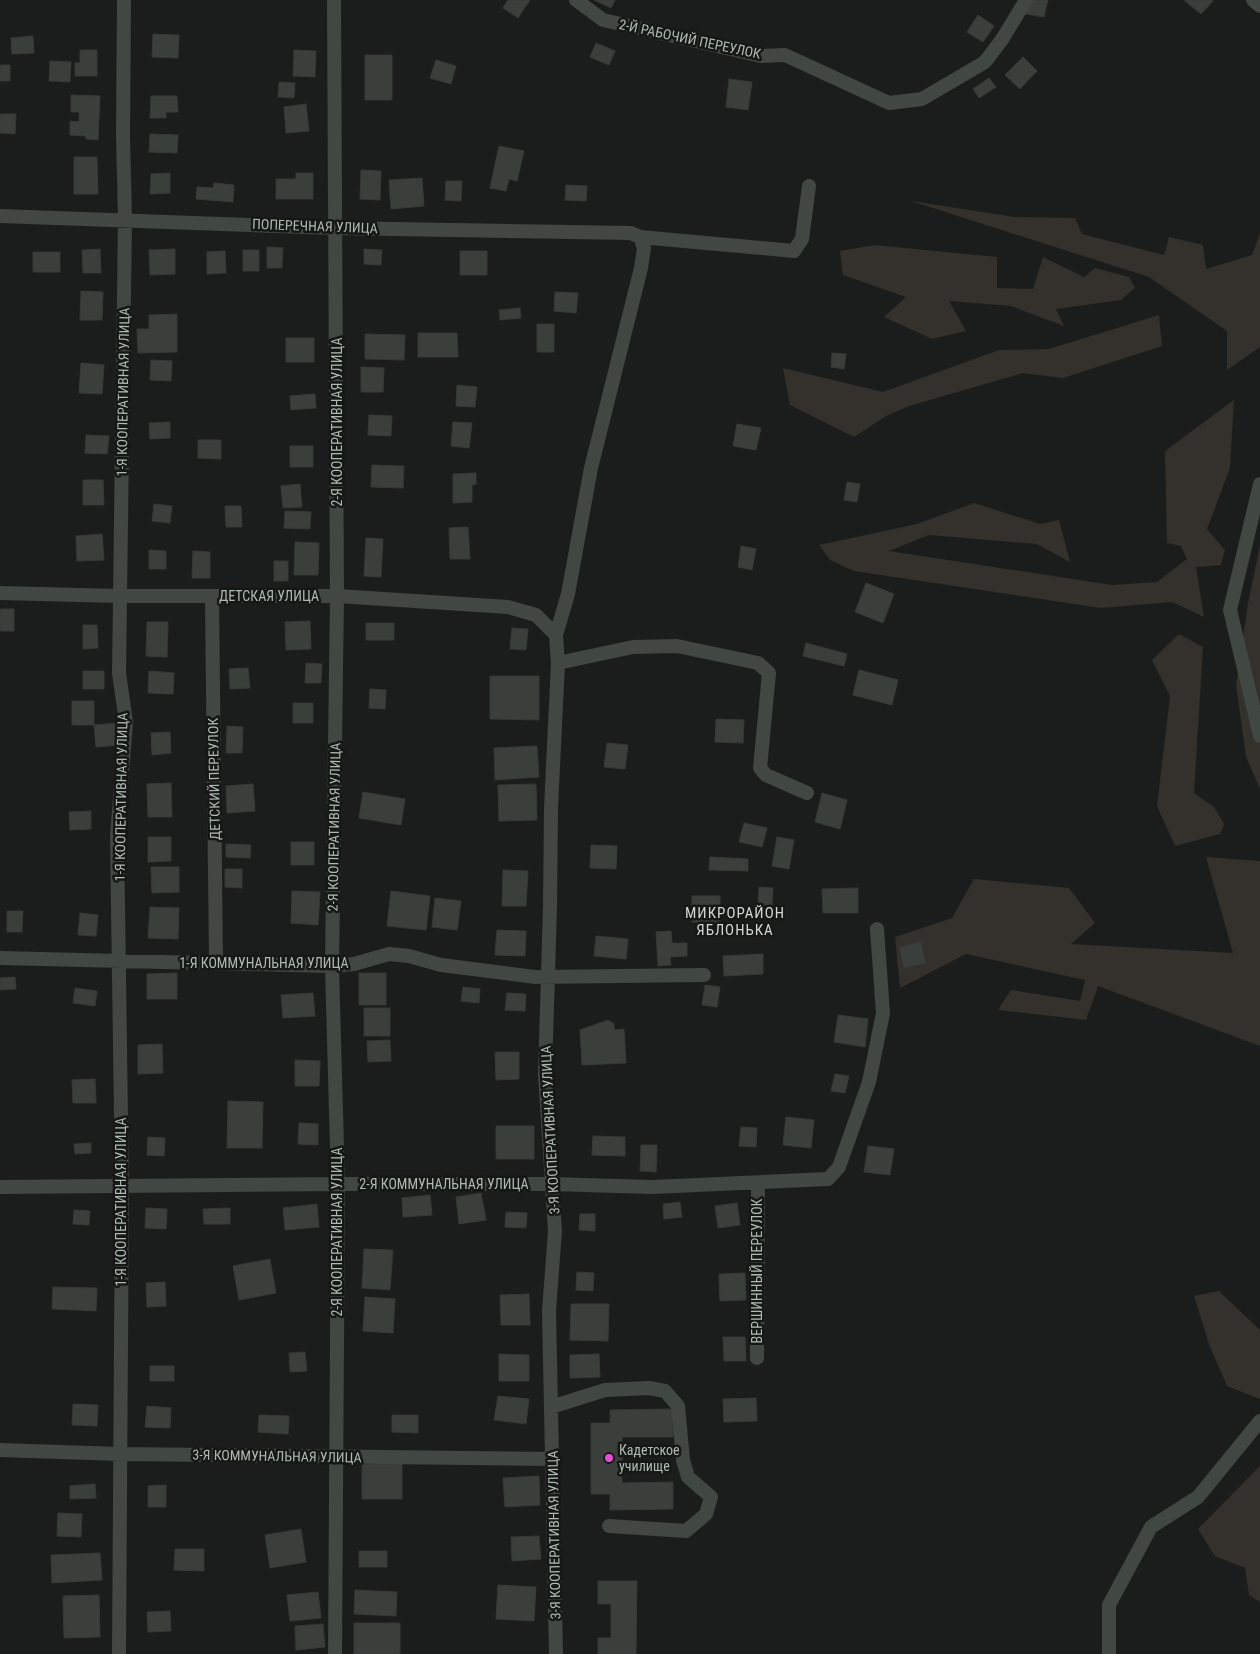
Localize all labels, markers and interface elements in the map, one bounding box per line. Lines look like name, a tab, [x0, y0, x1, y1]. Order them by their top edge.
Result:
street label: 2-Й РАБОЧИЙ ПЕРЕУЛОК	[618, 16, 763, 62]
street label: ПОПЕРЕЧНАЯ УЛИЦА	[252, 216, 378, 236]
street label: 1-Я КООПЕРАТИВНАЯ УЛИЦА	[114, 307, 132, 477]
street label: 2-Я КООПЕРАТИВНАЯ УЛИЦА	[329, 338, 345, 506]
street label: ДЕТСКАЯ УЛИЦА	[219, 588, 319, 604]
street label: 1-Я КООПЕРАТИВНАЯ УЛИЦА	[112, 712, 130, 882]
street label: ДЕТСКИЙ ПЕРЕУЛОК	[205, 718, 223, 840]
street label: 2-Я КООПЕРАТИВНАЯ УЛИЦА	[325, 742, 343, 912]
district label: МИКРОРАЙОН ЯБЛОНЬКА	[685, 904, 785, 939]
street label: 1-Я КОММУНАЛЬНАЯ УЛИЦА	[179, 955, 349, 971]
street label: 3-Я КООПЕРАТИВНАЯ УЛИЦА	[538, 1045, 562, 1215]
street label: 1-Я КООПЕРАТИВНАЯ УЛИЦА	[113, 1118, 129, 1286]
street label: 2-Я КООПЕРАТИВНАЯ УЛИЦА	[329, 1148, 345, 1316]
street label: 2-Я КОММУНАЛЬНАЯ УЛИЦА	[359, 1176, 529, 1192]
street label: ВЕРШИННЫЙ ПЕРЕУЛОК	[749, 1198, 765, 1343]
place label: Кадетское училище	[619, 1442, 680, 1474]
street label: 3-Я КОММУНАЛЬНАЯ УЛИЦА	[192, 1447, 362, 1465]
street label: 3-Я КООПЕРАТИВНАЯ УЛИЦА	[545, 1450, 563, 1620]
marker: Кадетское училище	[603, 1452, 615, 1464]

